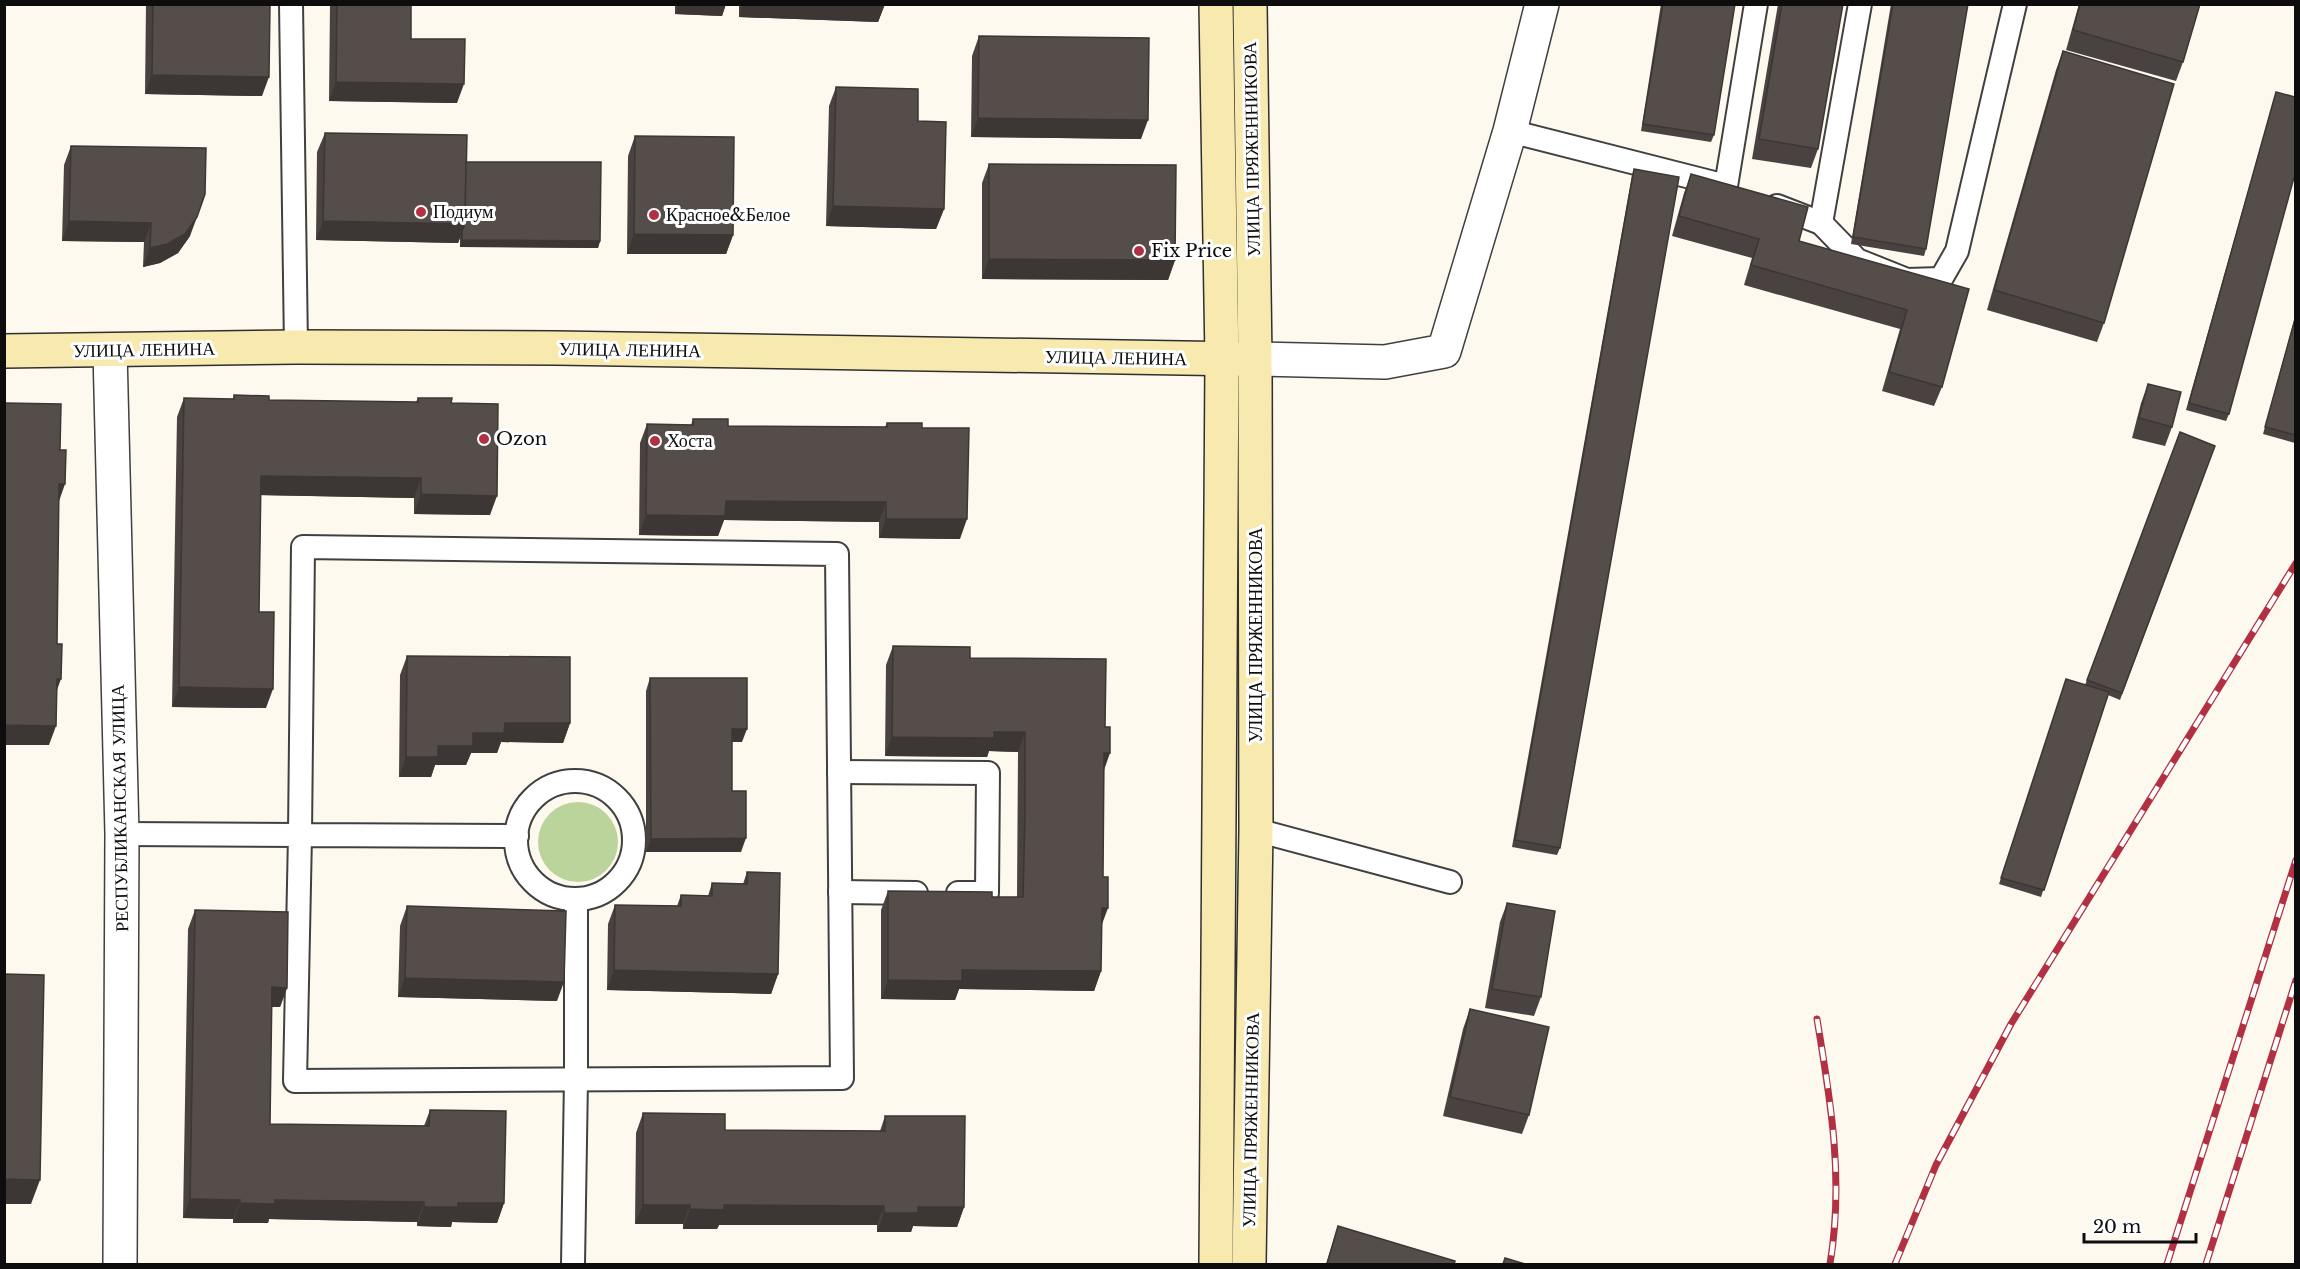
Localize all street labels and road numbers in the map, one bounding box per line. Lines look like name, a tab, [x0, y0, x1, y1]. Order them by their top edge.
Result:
street label: УЛИЦА ПРЯЖЕННИКОВА	[1239, 41, 1265, 257]
street label: УЛИЦА ЛЕНИНА	[73, 338, 215, 362]
street label: УЛИЦА ЛЕНИНА	[559, 338, 701, 362]
street label: УЛИЦА ЛЕНИНА	[1045, 346, 1187, 370]
street label: УЛИЦА ПРЯЖЕННИКОВА	[1245, 527, 1267, 743]
street label: РЕСПУБЛИКАНСКАЯ УЛИЦА	[107, 684, 133, 932]
street label: УЛИЦА ПРЯЖЕННИКОВА	[1238, 1012, 1264, 1228]

